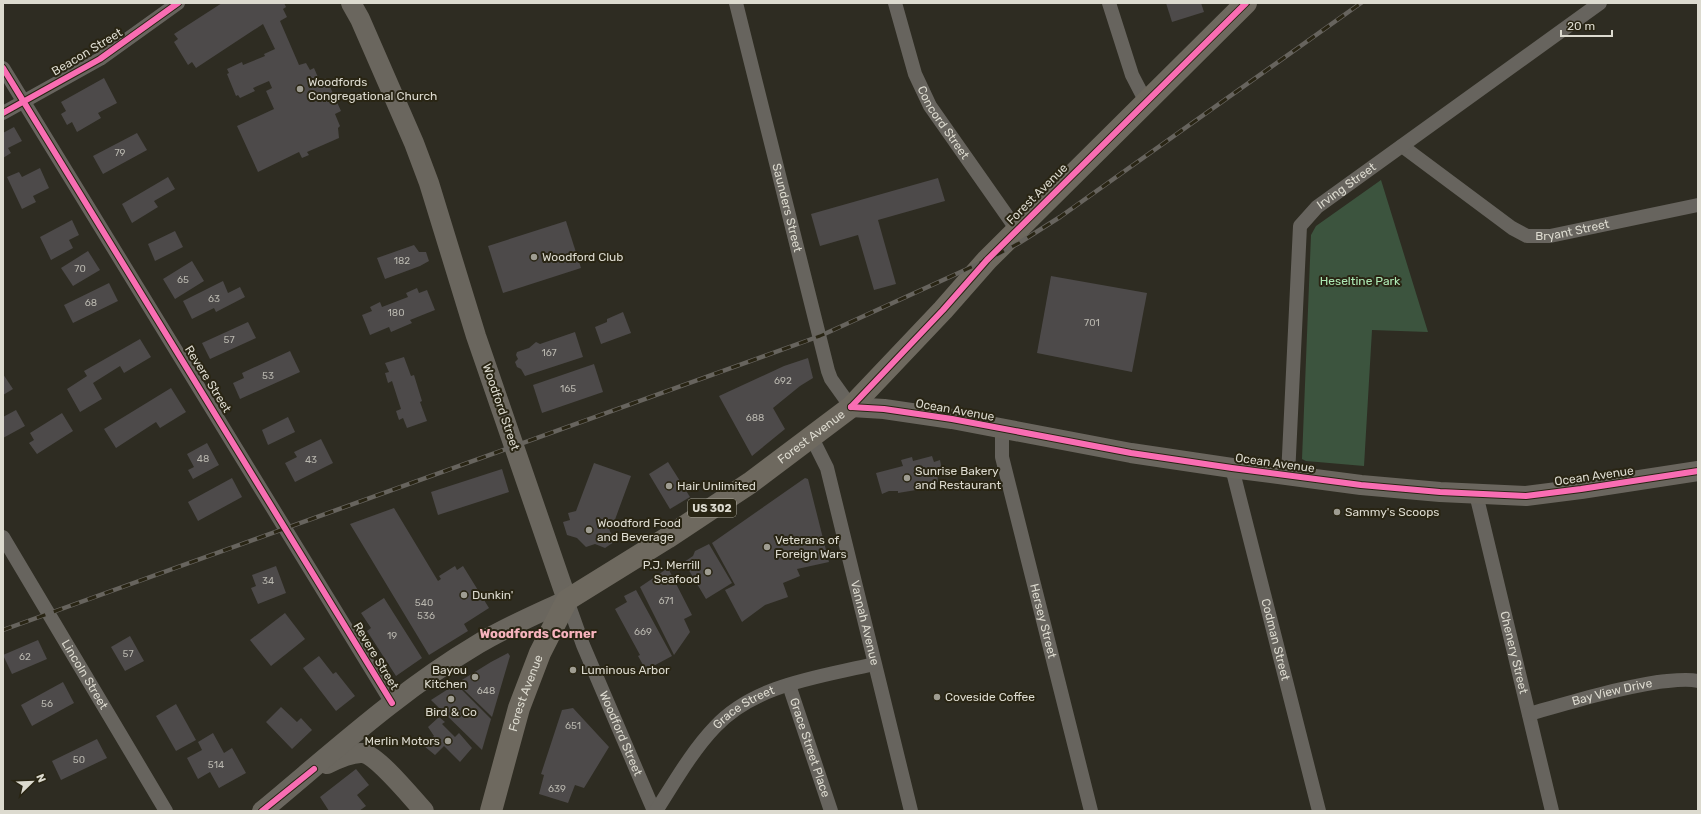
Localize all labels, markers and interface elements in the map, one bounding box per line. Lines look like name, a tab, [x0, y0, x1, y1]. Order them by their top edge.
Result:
scale bar	[1561, 12, 1612, 38]
text: 20 m	[1567, 19, 1595, 33]
street label: Beacon Street	[49, 25, 125, 79]
place label: Woodfords Congregational Church	[308, 75, 437, 103]
street label: Concord Street	[914, 83, 972, 162]
marker: Woodfords Congregational Church	[295, 84, 305, 94]
house number: 79	[114, 147, 126, 159]
street label: Forest Avenue	[1004, 160, 1071, 227]
street label: Irving Street	[1314, 160, 1379, 212]
street label: Saunders Street	[769, 162, 805, 254]
street label: Bryant Street	[1535, 217, 1611, 243]
place label: Woodford Club	[542, 250, 623, 264]
marker: Woodford Club	[529, 252, 539, 262]
house number: 182	[394, 255, 410, 267]
house number: 70	[74, 263, 86, 275]
house number: 65	[177, 274, 189, 286]
park label: Heseltine Park	[1320, 274, 1401, 288]
house number: 63	[208, 293, 220, 305]
house number: 68	[85, 297, 97, 309]
house number: 180	[388, 307, 405, 319]
house number: 701	[1084, 317, 1100, 329]
house number: 57	[223, 334, 235, 346]
street label: Revere Street	[182, 343, 234, 415]
house number: 167	[541, 347, 557, 359]
street label: Woodford Street	[480, 362, 523, 453]
house number: 53	[262, 370, 274, 382]
house number: 692	[774, 375, 792, 387]
house number: 165	[560, 383, 576, 395]
street label: Ocean Avenue	[914, 396, 996, 424]
street label: Forest Avenue	[775, 407, 848, 467]
house number: 688	[746, 412, 764, 424]
street label: Ocean Avenue	[1234, 450, 1316, 476]
house number: 48	[197, 453, 209, 465]
house number: 43	[305, 454, 317, 466]
street label: Ocean Avenue	[1553, 463, 1635, 489]
place label: Sunrise Bakery and Restaurant	[915, 464, 1001, 492]
marker: Sunrise Bakery and Restaurant	[902, 473, 912, 483]
place label: Hair Unlimited	[677, 479, 756, 493]
marker: Hair Unlimited	[664, 481, 674, 491]
road number: US 302	[688, 499, 736, 517]
place label: Sammy's Scoops	[1345, 505, 1439, 519]
marker: Sammy's Scoops	[1332, 507, 1342, 517]
place label: Woodford Food and Beverage	[597, 516, 681, 544]
marker: Woodford Food and Beverage	[584, 525, 594, 535]
place label: Veterans of Foreign Wars	[775, 533, 847, 561]
marker: Veterans of Foreign Wars	[762, 542, 772, 552]
place label: P.J. Merrill Seafood	[643, 558, 700, 586]
marker: P.J. Merrill Seafood	[703, 567, 713, 577]
house number: 34	[262, 575, 274, 587]
street label: Vannah Avenue	[848, 579, 882, 667]
street label: Hersey Street	[1027, 582, 1059, 660]
place label: Dunkin'	[472, 588, 513, 602]
marker: Dunkin'	[459, 590, 469, 600]
house number: 671	[658, 595, 674, 607]
house number: 540	[415, 597, 433, 609]
street label: Codman Street	[1258, 597, 1293, 682]
house number: 536	[417, 610, 435, 622]
street label: Chenery Street	[1497, 610, 1531, 696]
street label: Revere Street	[350, 620, 402, 693]
district label: Woodfords Corner	[479, 626, 597, 641]
house number: 669	[634, 626, 652, 638]
house number: 19	[387, 630, 397, 642]
street label: Lincoln Street	[59, 637, 111, 712]
house number: 57	[122, 648, 134, 660]
house number: 62	[19, 651, 31, 663]
street label: Forest Avenue	[506, 652, 546, 733]
place label: Bayou Kitchen	[424, 663, 467, 691]
place label: Luminous Arbor	[581, 663, 670, 677]
marker: Luminous Arbor	[568, 665, 578, 675]
marker: Bayou Kitchen	[470, 672, 480, 682]
street label: Bay View Drive	[1570, 676, 1654, 708]
street label: Grace Street	[710, 683, 777, 732]
house number: 648	[477, 685, 495, 697]
street label: Woodford Street	[597, 689, 645, 778]
place label: Coveside Coffee	[945, 690, 1035, 704]
marker: Coveside Coffee	[932, 692, 942, 702]
marker: Bird & Co	[446, 694, 456, 704]
street label: Grace Street Place	[787, 696, 833, 799]
house number: 56	[41, 698, 53, 710]
place label: Bird & Co	[425, 705, 477, 719]
house number: 651	[565, 720, 581, 732]
place label: Merlin Motors	[365, 734, 440, 748]
marker: Merlin Motors	[443, 736, 453, 746]
house number: 50	[73, 754, 85, 766]
house number: 514	[208, 759, 224, 771]
north arrow	[12, 762, 52, 802]
text: N	[33, 772, 48, 785]
house number: 639	[548, 783, 566, 795]

